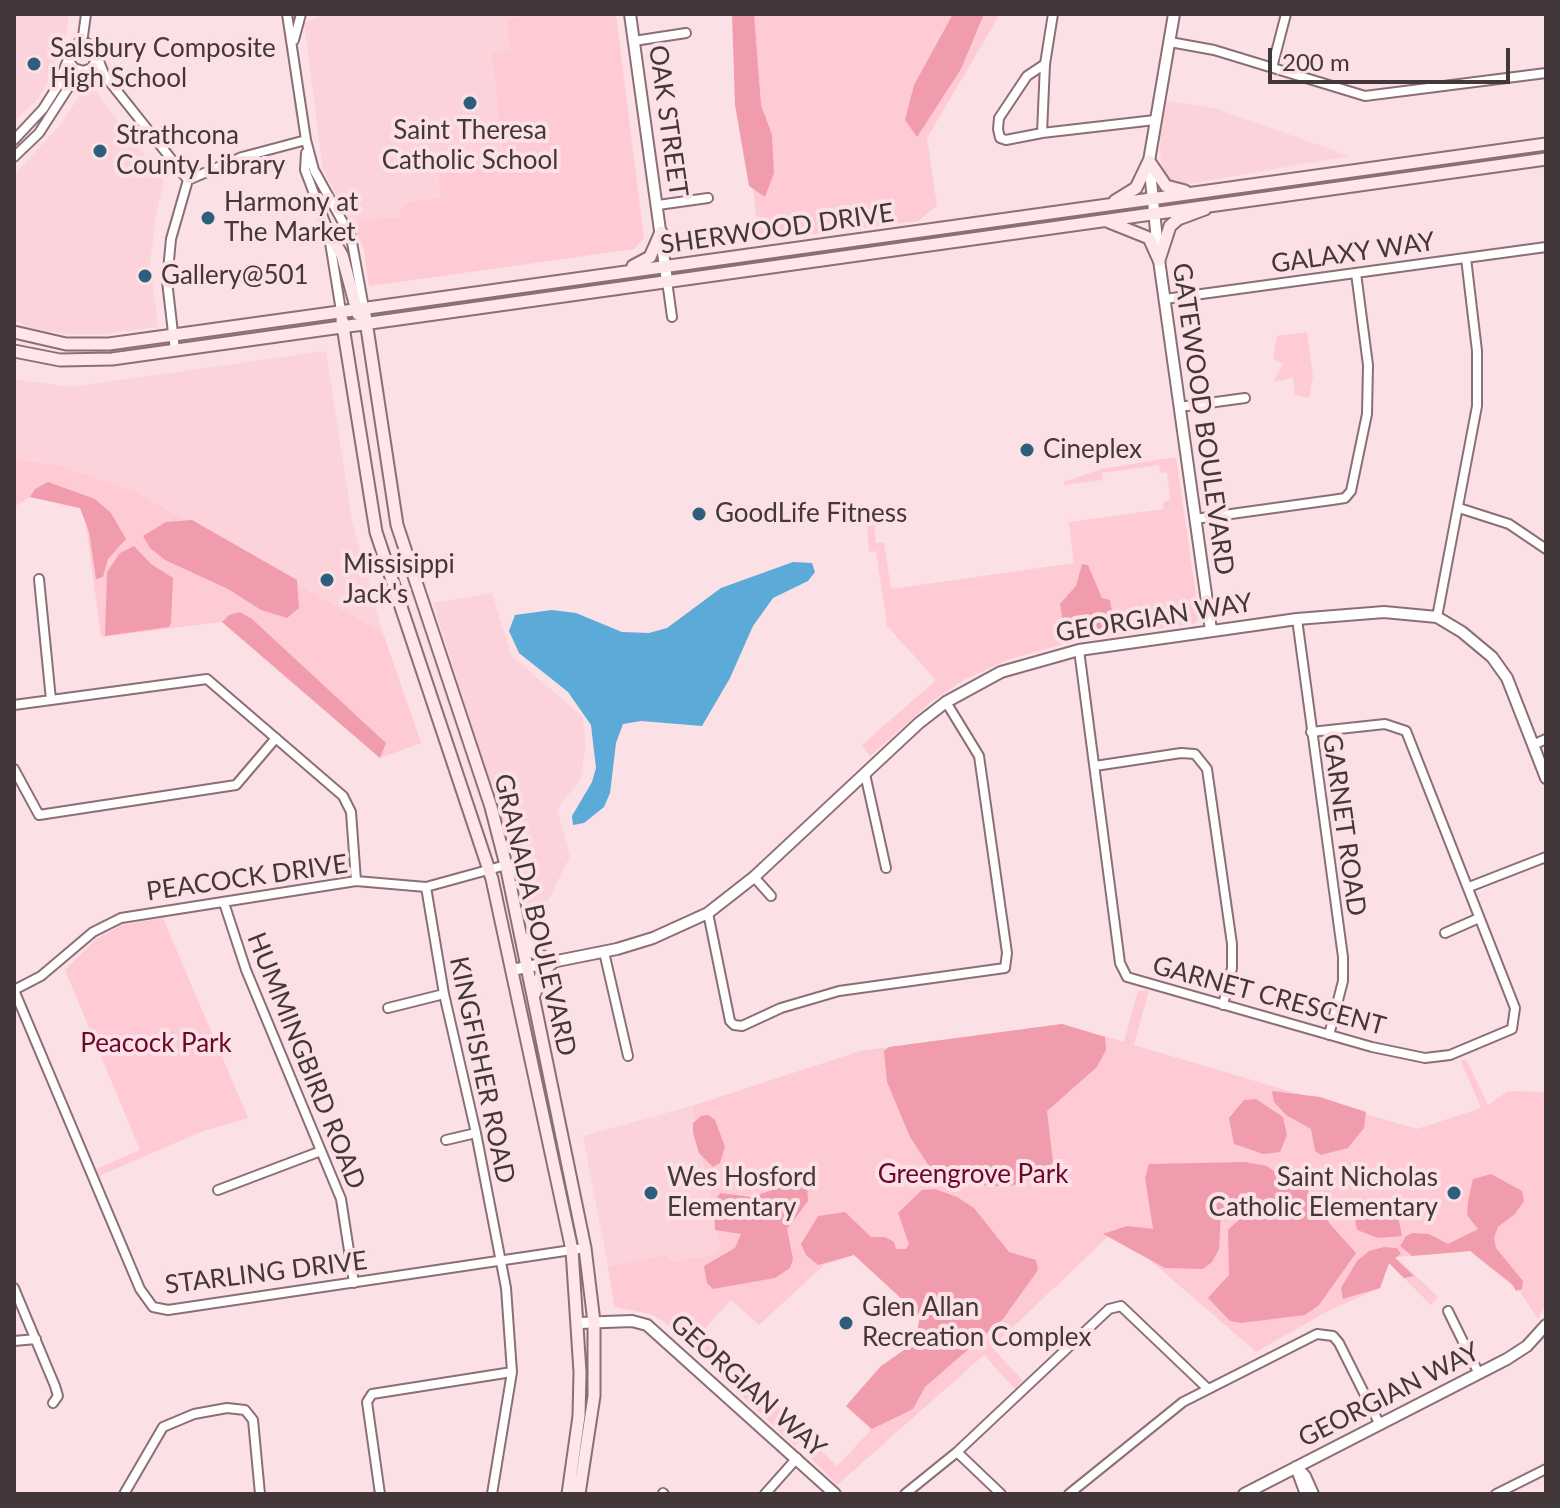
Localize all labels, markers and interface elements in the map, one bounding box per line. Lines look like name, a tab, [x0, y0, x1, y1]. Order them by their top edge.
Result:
scale bar	[1272, 32, 1514, 82]
place label: Salsbury Composite High School	[50, 33, 276, 94]
street label: OAK STREET	[642, 43, 694, 199]
text: 200 m	[1282, 47, 1350, 76]
marker: Salsbury Composite High School	[25, 55, 43, 73]
marker: Saint Theresa Catholic School	[461, 94, 479, 112]
place label: Saint Theresa Catholic School	[382, 115, 558, 176]
place label: Strathcona County Library	[116, 120, 285, 182]
marker: Strathcona County Library	[91, 142, 109, 160]
place label: Harmony at The Market	[224, 187, 358, 248]
street label: SHERWOOD DRIVE	[658, 197, 896, 261]
marker: Harmony at The Market	[199, 209, 217, 227]
street label: GALAXY WAY	[1269, 226, 1437, 280]
place label: Gallery@501	[161, 260, 309, 292]
street label: GATEWOOD BOULEVARD	[1166, 261, 1240, 577]
marker: Gallery@501	[136, 267, 154, 285]
place label: Cineplex	[1043, 434, 1142, 466]
marker: Cineplex	[1018, 441, 1036, 459]
place label: GoodLife Fitness	[715, 498, 907, 530]
marker: GoodLife Fitness	[690, 505, 708, 523]
place label: Missisippi Jack's	[343, 549, 455, 610]
marker: Missisippi Jack's	[318, 571, 336, 589]
street label: GEORGIAN WAY	[1053, 587, 1255, 649]
street label: GARNET ROAD	[1316, 732, 1372, 918]
street label: GRANADA BOULEVARD	[487, 771, 583, 1059]
street label: PEACOCK DRIVE	[144, 848, 350, 908]
street label: HUMMINGBIRD ROAD	[240, 928, 372, 1194]
street label: GARNET CRESCENT	[1149, 950, 1389, 1042]
street label: KINGFISHER ROAD	[443, 954, 521, 1186]
park label: Peacock Park	[80, 1028, 232, 1060]
park label: Greengrove Park	[878, 1159, 1068, 1191]
place label: Wes Hosford Elementary	[667, 1162, 816, 1224]
place label: Saint Nicholas Catholic Elementary	[1209, 1162, 1438, 1224]
marker: Wes Hosford Elementary	[642, 1184, 660, 1202]
marker: Saint Nicholas Catholic Elementary	[1445, 1184, 1463, 1202]
street label: STARLING DRIVE	[163, 1245, 369, 1301]
place label: Glen Allan Recreation Complex	[862, 1292, 1091, 1354]
street label: GEORGIAN WAY	[664, 1308, 832, 1464]
marker: Glen Allan Recreation Complex	[837, 1314, 855, 1332]
street label: GEORGIAN WAY	[1293, 1336, 1485, 1454]

